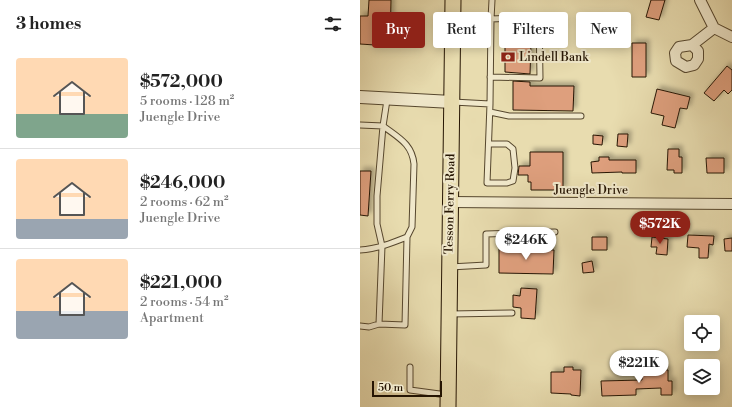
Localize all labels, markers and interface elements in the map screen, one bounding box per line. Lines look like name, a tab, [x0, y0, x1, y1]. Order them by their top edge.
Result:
chip: Buy	[372, 12, 425, 48]
chip: Rent	[433, 12, 491, 48]
chip: Filters	[499, 12, 568, 48]
chip: New	[576, 12, 631, 48]
text: 3 homes	[16, 13, 81, 35]
icon: filters	[322, 13, 344, 35]
bank icon: Lindell Bank	[500, 49, 516, 65]
place label: Lindell Bank	[519, 50, 589, 65]
text: $572,000	[140, 71, 223, 93]
icon: home	[48, 74, 96, 122]
text: 5 rooms · 128 m²	[140, 93, 234, 109]
text: Juengle Drive	[140, 109, 220, 125]
street label: Tesson Ferry Road	[442, 153, 458, 254]
text: $246,000	[140, 172, 225, 194]
icon: home	[48, 175, 96, 223]
street label: Juengle Drive	[553, 183, 628, 198]
text: 2 rooms · 62 m²	[140, 194, 229, 210]
text: Juengle Drive	[140, 210, 220, 226]
pin: $572K	[632, 211, 688, 245]
text: $572K	[639, 216, 681, 232]
pin: $246K	[498, 227, 554, 261]
text: $246K	[504, 232, 548, 248]
text: $221,000	[140, 272, 222, 294]
icon: home	[48, 275, 96, 323]
text: 2 rooms · 54 m²	[140, 294, 229, 310]
text: Apartment	[140, 310, 204, 326]
map controls	[684, 315, 720, 395]
button: locate	[684, 315, 720, 351]
pin: $221K	[611, 350, 667, 384]
text: $221K	[619, 355, 659, 371]
button: layers	[684, 359, 720, 395]
scale bar	[372, 379, 442, 398]
text: 50 m	[378, 381, 403, 395]

